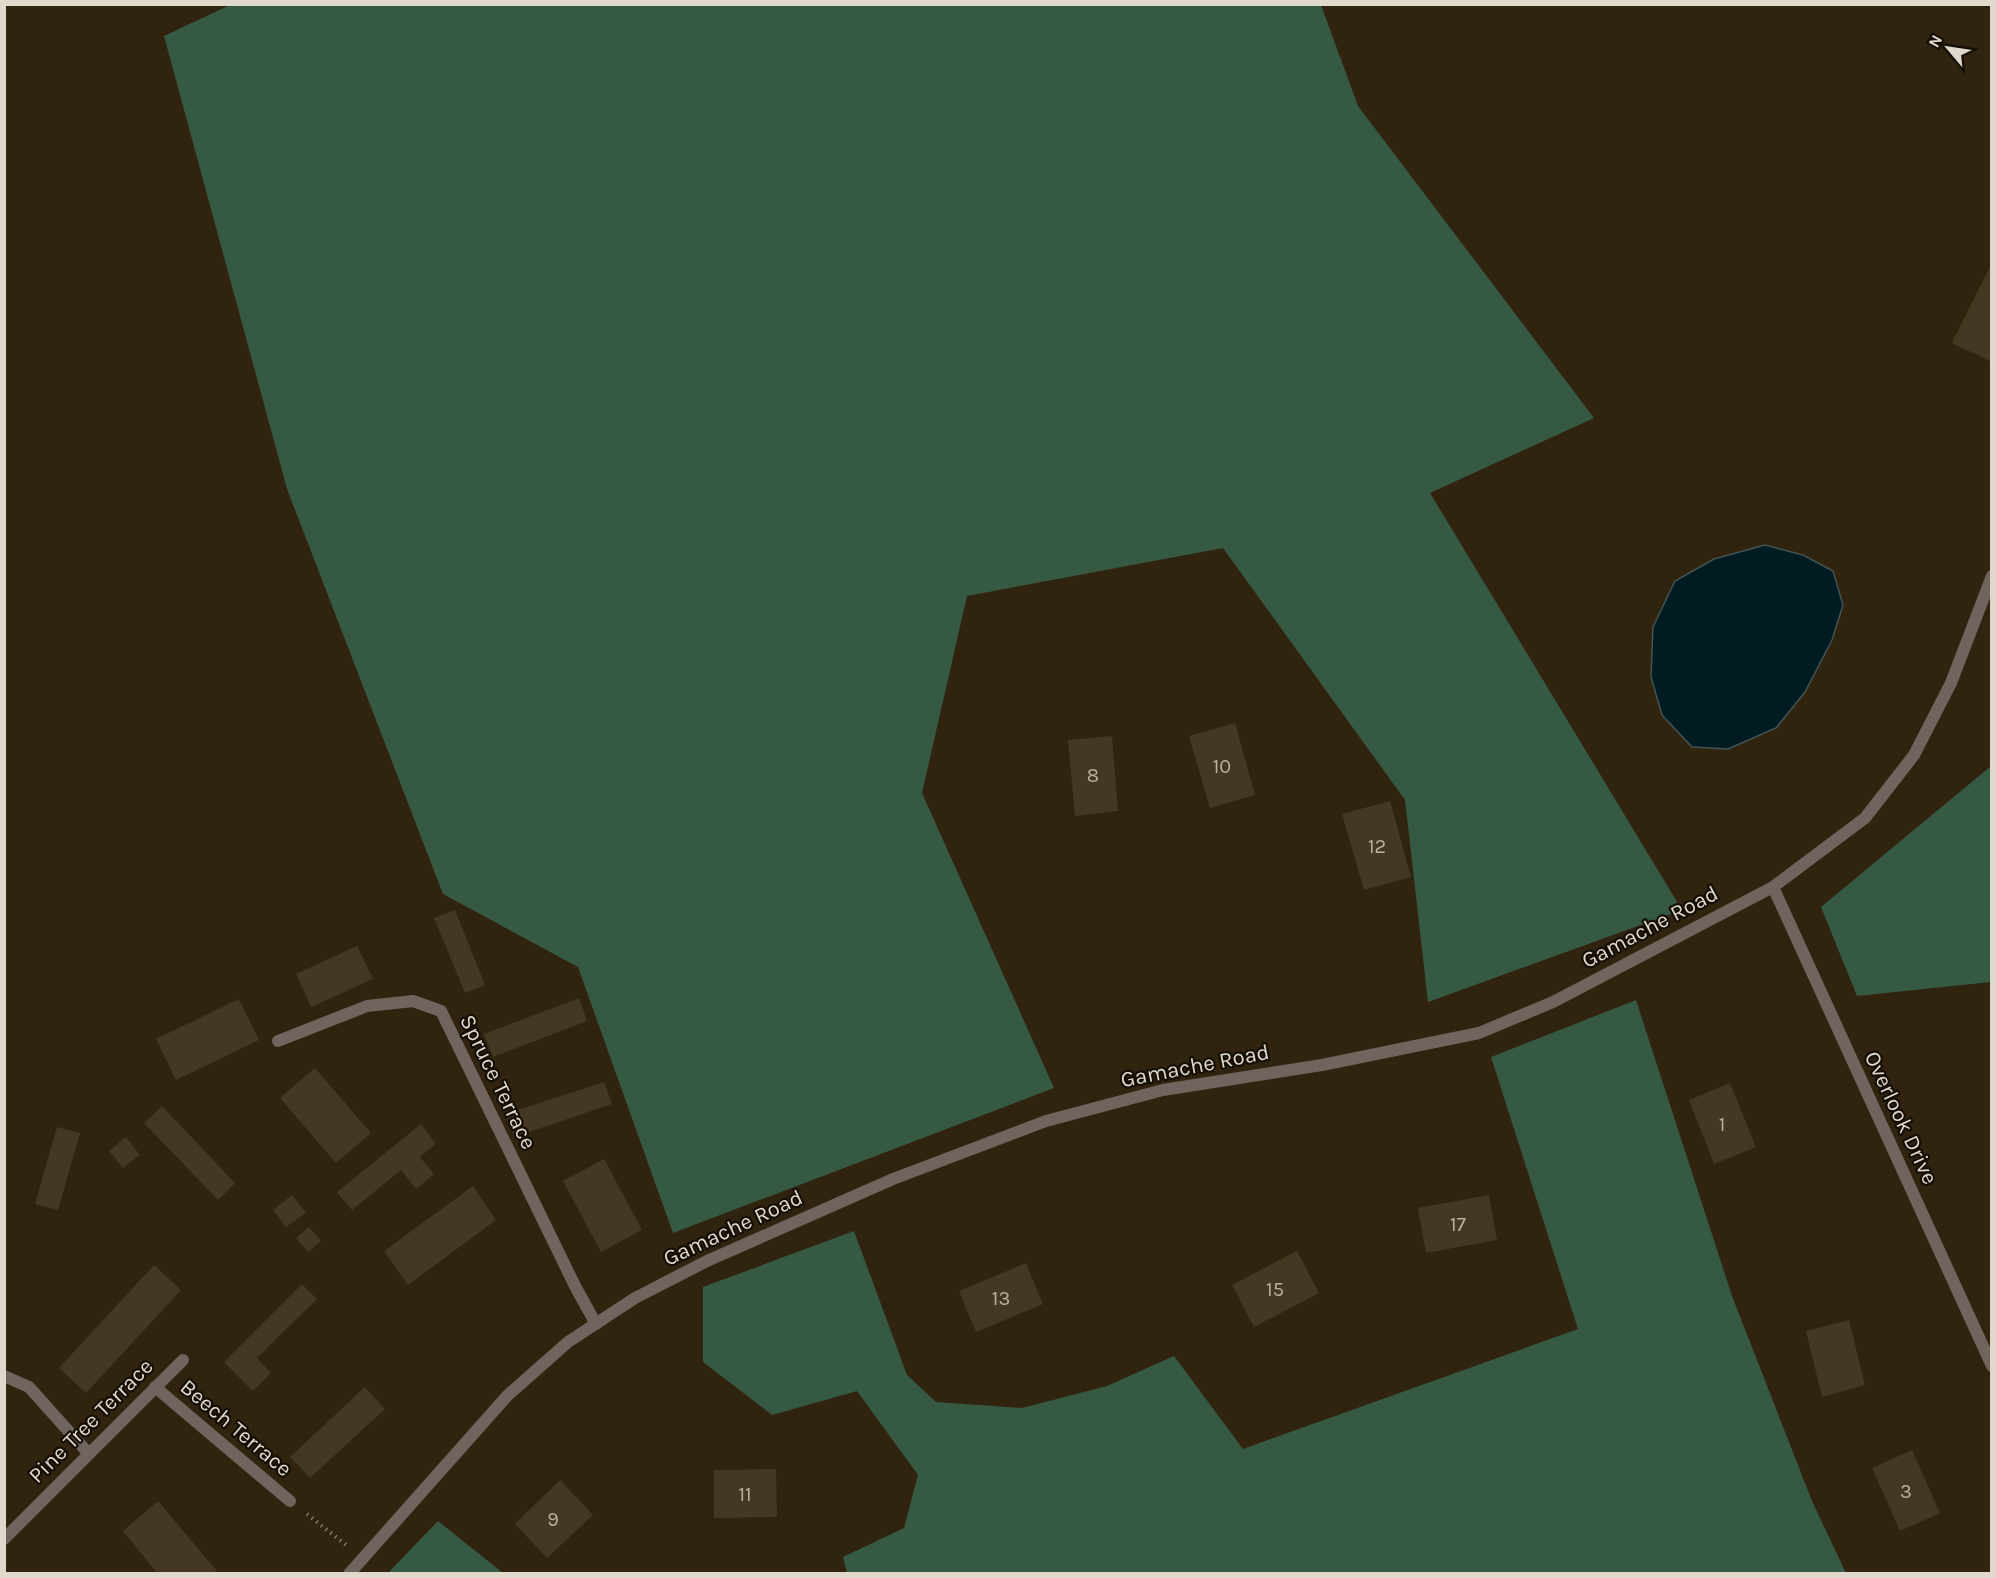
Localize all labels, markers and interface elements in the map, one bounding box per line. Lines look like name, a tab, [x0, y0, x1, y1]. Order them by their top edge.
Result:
north arrow	[1918, 18, 1978, 78]
text: N	[1924, 31, 1946, 51]
house number: 10	[1213, 755, 1231, 778]
house number: 8	[1087, 764, 1099, 787]
house number: 12	[1368, 835, 1386, 858]
street label: Gamache Road	[1577, 880, 1723, 974]
street label: Spruce Terrace	[454, 1010, 542, 1154]
street label: Gamache Road	[1119, 1039, 1271, 1093]
street label: Overlook Drive	[1859, 1047, 1943, 1189]
house number: 1	[1719, 1113, 1725, 1136]
street label: Gamache Road	[659, 1184, 807, 1272]
house number: 17	[1450, 1213, 1467, 1236]
house number: 15	[1266, 1278, 1284, 1301]
house number: 13	[992, 1287, 1010, 1310]
street label: Pine Tree Terrace	[23, 1353, 159, 1489]
street label: Beech Terrace	[175, 1374, 297, 1482]
house number: 3	[1900, 1480, 1912, 1503]
house number: 11	[738, 1483, 752, 1506]
house number: 9	[547, 1508, 559, 1531]

